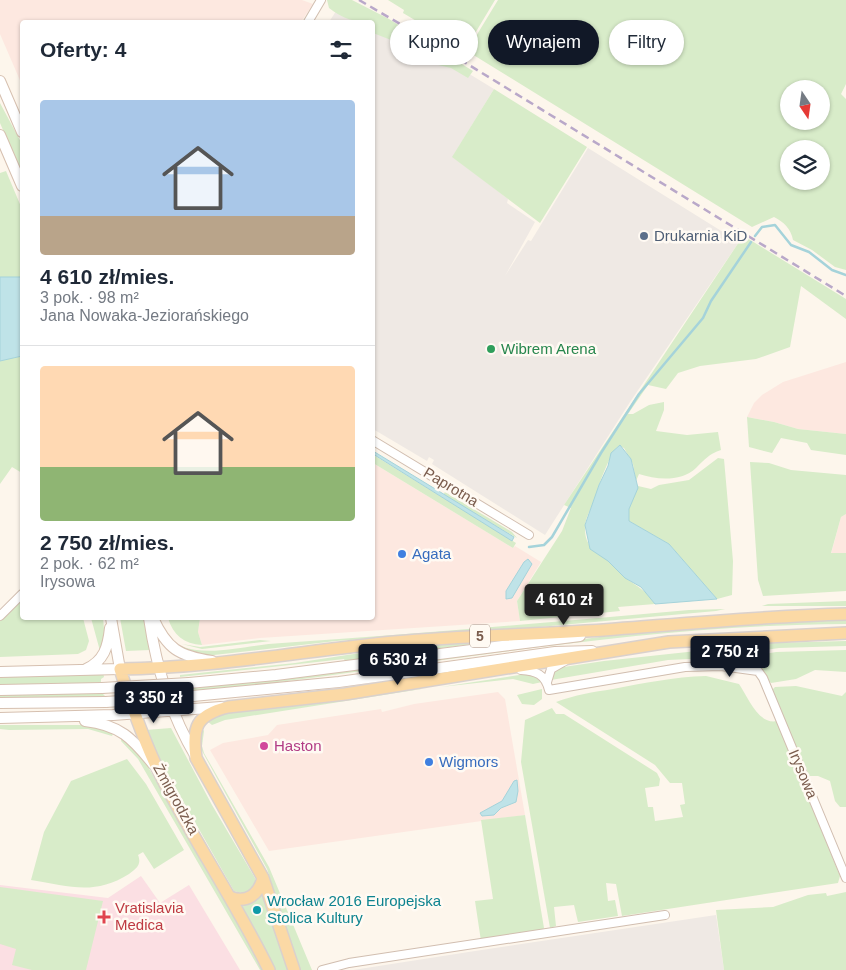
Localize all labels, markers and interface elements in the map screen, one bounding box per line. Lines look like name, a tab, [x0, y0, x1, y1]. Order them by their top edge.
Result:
chip: Kupno	[390, 20, 478, 65]
chip: Wynajem	[488, 20, 599, 65]
chip: Filtry	[609, 20, 684, 65]
icon: filters	[327, 36, 355, 64]
text: Oferty: 4	[40, 38, 126, 61]
north arrow	[780, 80, 830, 130]
map controls	[780, 80, 830, 190]
icon: home	[153, 133, 243, 223]
button: layers	[780, 140, 830, 190]
place label: Drukarnia KiD	[654, 227, 748, 244]
marker: Drukarnia KiD	[638, 230, 650, 242]
text: 4 610 zł/mies.	[40, 265, 174, 288]
text: 3 pok. · 98 m²	[40, 289, 139, 306]
text: Jana Nowaka-Jeziorańskiego	[40, 307, 249, 324]
place label: Wibrem Arena	[501, 340, 597, 357]
marker: Wibrem Arena	[485, 343, 497, 355]
icon: home	[153, 398, 243, 488]
street label: Paprotna	[421, 464, 482, 510]
text: 2 750 zł/mies.	[40, 531, 174, 554]
place label: Agata	[412, 545, 452, 562]
marker: Agata	[396, 548, 408, 560]
text: 2 pok. · 62 m²	[40, 555, 139, 572]
text: Irysowa	[40, 573, 95, 590]
pin: 4 610 zł	[512, 584, 616, 626]
text: 4 610 zł	[536, 591, 592, 608]
road number: 5	[470, 624, 490, 648]
pin: 2 750 zł	[678, 636, 782, 678]
text: 2 750 zł	[702, 643, 758, 660]
pin: 6 530 zł	[346, 644, 450, 686]
text: 6 530 zł	[370, 651, 426, 668]
pin: 3 350 zł	[102, 682, 206, 724]
text: 3 350 zł	[126, 689, 182, 706]
place label: Haston	[274, 737, 322, 754]
marker: Haston	[258, 740, 270, 752]
street label: Irysowa	[786, 747, 822, 802]
place label: Wigmors	[439, 753, 498, 770]
marker: Wigmors	[423, 756, 435, 768]
street label: Żmigrodzka	[150, 760, 203, 838]
place label: Wrocław 2016 Europejska Stolica Kultury	[267, 892, 442, 926]
place label: Vratislavia Medica	[115, 899, 184, 933]
marker: Wrocław 2016 Europejska Stolica Kultury	[251, 904, 263, 916]
marker: Vratislavia Medica	[97, 910, 111, 924]

